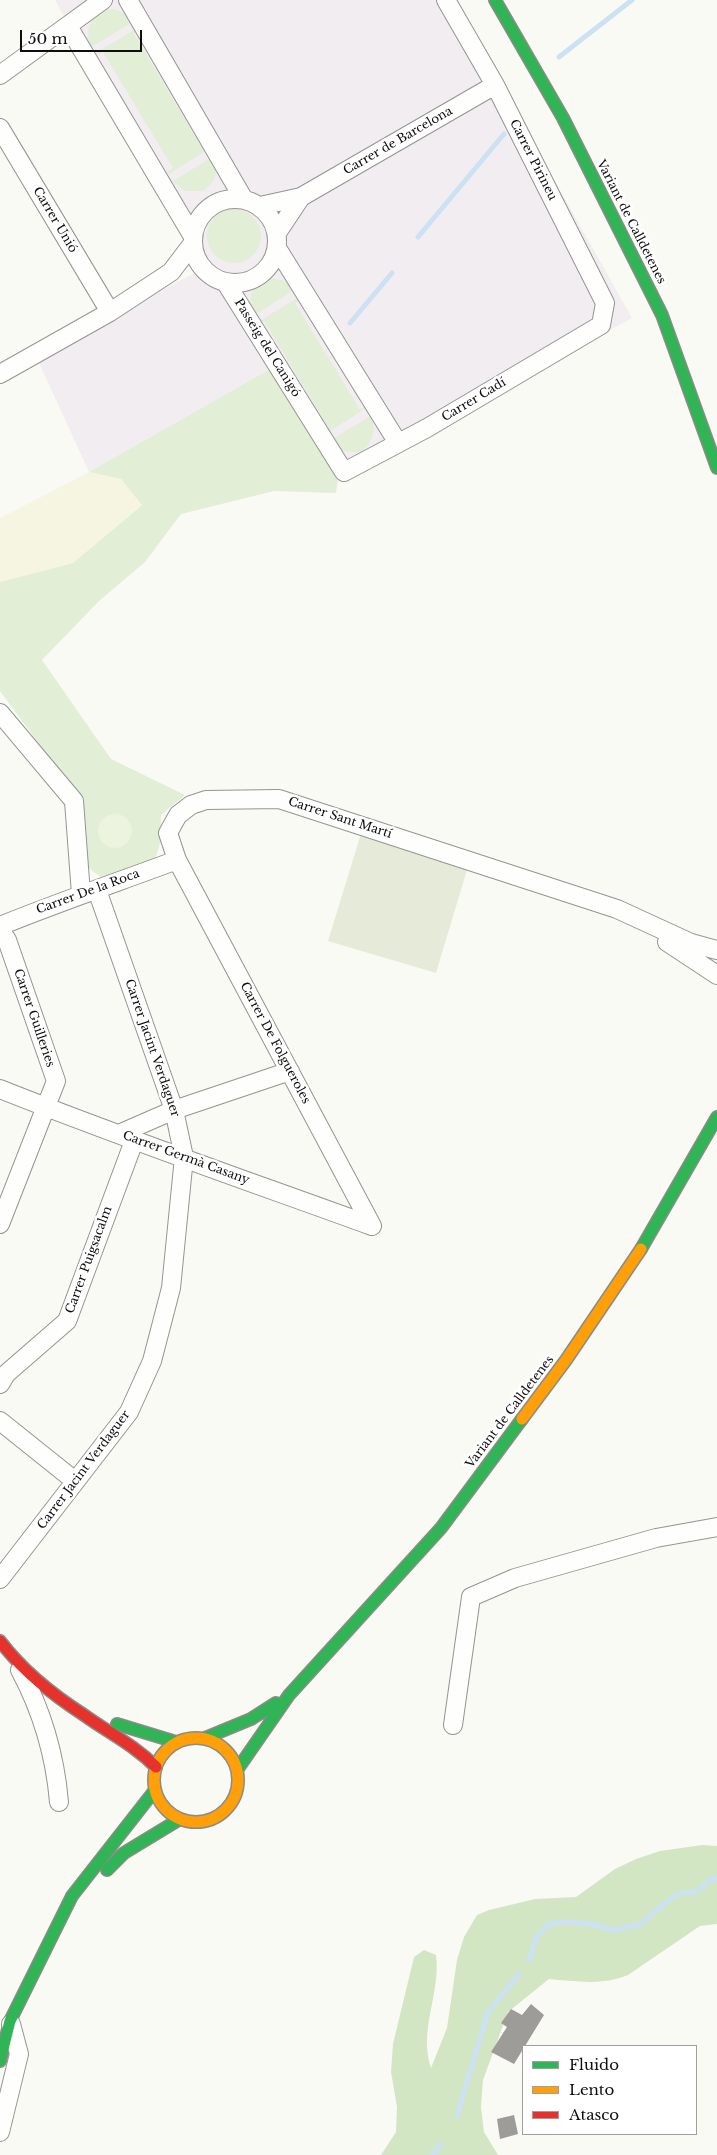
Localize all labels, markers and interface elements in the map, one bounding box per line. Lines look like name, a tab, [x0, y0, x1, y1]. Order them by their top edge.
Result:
scale bar	[22, 20, 145, 52]
text: 50 m	[28, 29, 68, 48]
street label: Carrer de Barcelona	[341, 104, 455, 178]
street label: Carrer Pirineu	[506, 117, 560, 203]
street label: Variant de Calldetenes	[593, 158, 669, 286]
street label: Carrer Unió	[30, 185, 80, 255]
street label: Passeig del Canigó	[231, 296, 303, 400]
street label: Carrer Cadí	[439, 375, 509, 425]
street label: Carrer Sant Martí	[286, 794, 394, 842]
street label: Carrer De la Roca	[34, 867, 142, 917]
street label: Carrer Guilleries	[10, 967, 58, 1069]
street label: Carrer Jacint Verdaguer	[122, 977, 182, 1119]
street label: Carrer De Folgueroles	[237, 980, 313, 1106]
street label: Carrer Germà Casany	[121, 1128, 251, 1188]
street label: Carrer Puigsacalm	[63, 1204, 115, 1316]
street label: Variant de Calldetenes	[463, 1353, 557, 1471]
street label: Carrer Jacint Verdaguer	[35, 1408, 133, 1532]
legend	[522, 2045, 697, 2135]
text: Fluido	[569, 2055, 619, 2074]
text: Lento	[569, 2080, 614, 2099]
text: Atasco	[569, 2105, 619, 2124]

